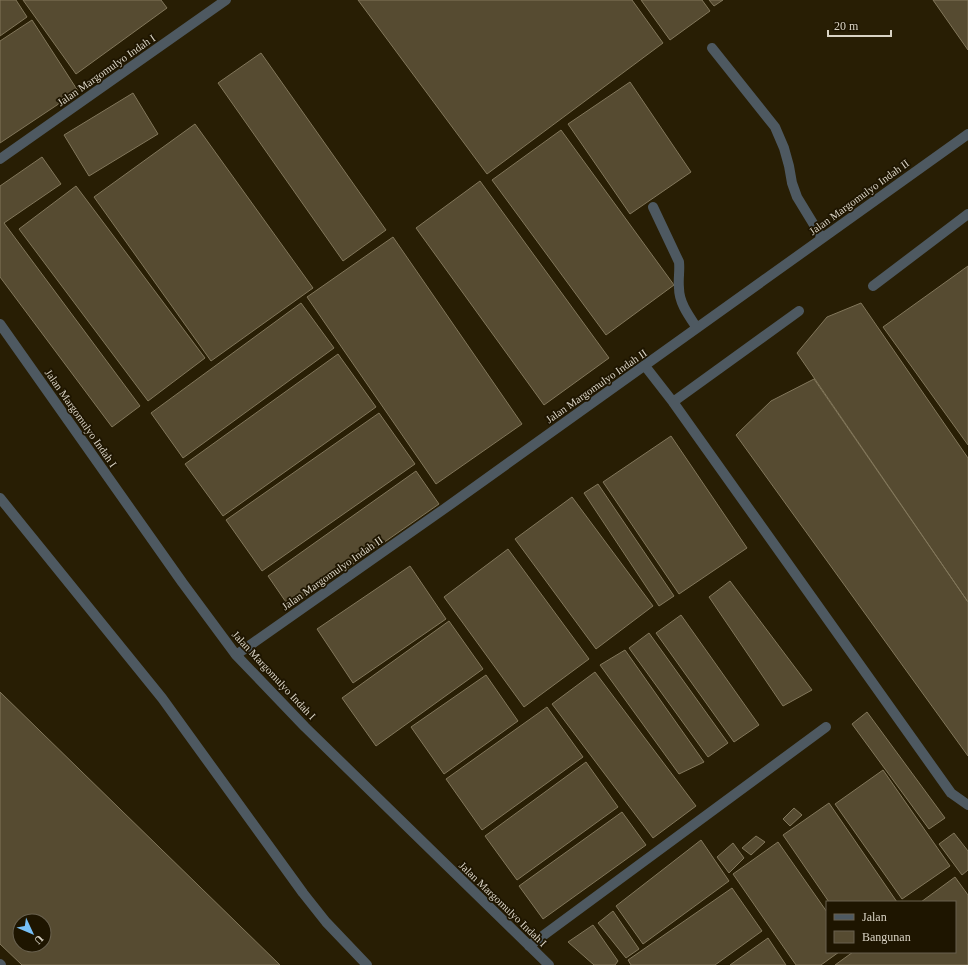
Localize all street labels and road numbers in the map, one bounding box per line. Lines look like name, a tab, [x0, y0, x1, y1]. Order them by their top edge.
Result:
street label: Jalan Margomulyo Indah I	[55, 31, 158, 108]
street label: Jalan Margomulyo Indah II	[807, 157, 912, 237]
street label: Jalan Margomulyo Indah II	[543, 346, 649, 425]
street label: Jalan Margomulyo Indah I	[43, 367, 120, 470]
street label: Jalan Margomulyo Indah II	[279, 533, 385, 612]
street label: Jalan Margomulyo Indah I	[230, 628, 318, 722]
street label: Jalan Margomulyo Indah I	[457, 859, 549, 949]

